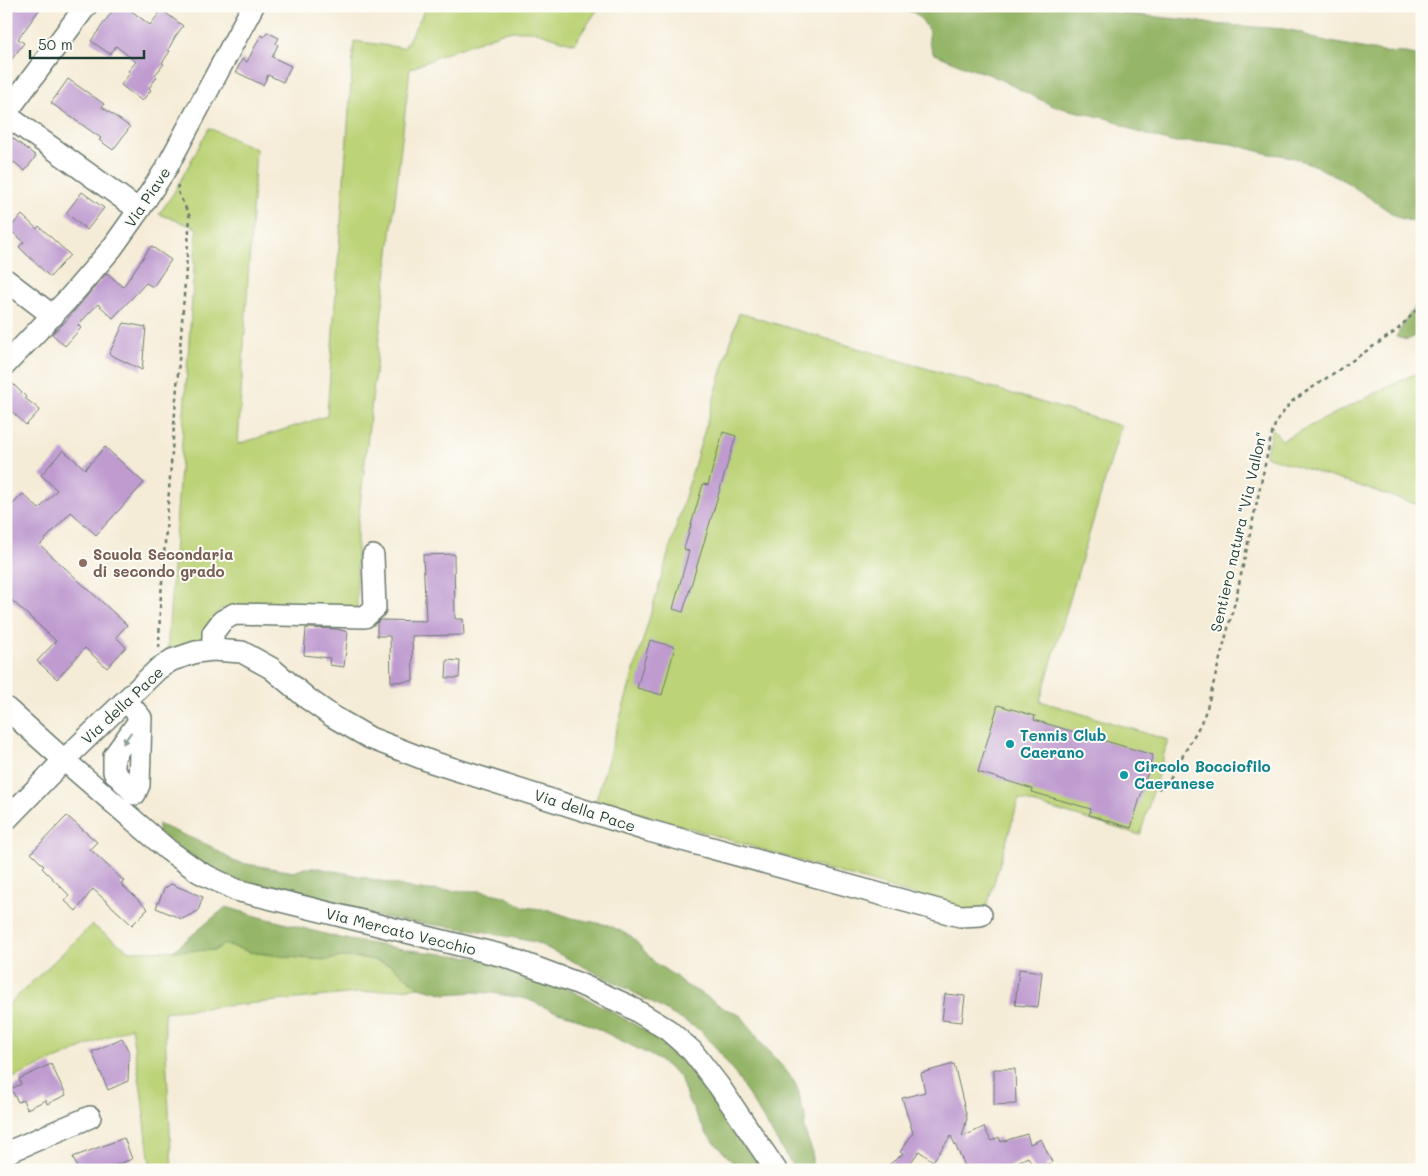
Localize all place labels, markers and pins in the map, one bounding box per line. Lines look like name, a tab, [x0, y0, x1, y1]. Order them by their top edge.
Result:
place label: Scuola Secondaria di secondo grado	[93, 544, 234, 581]
marker: Scuola Secondaria di secondo grado	[77, 557, 89, 569]
place label: Tennis Club Caerano	[1020, 725, 1106, 762]
marker: Tennis Club Caerano	[1004, 738, 1016, 750]
place label: Circolo Bocciofilo Caeranese	[1134, 756, 1271, 793]
marker: Circolo Bocciofilo Caeranese	[1118, 769, 1130, 781]

